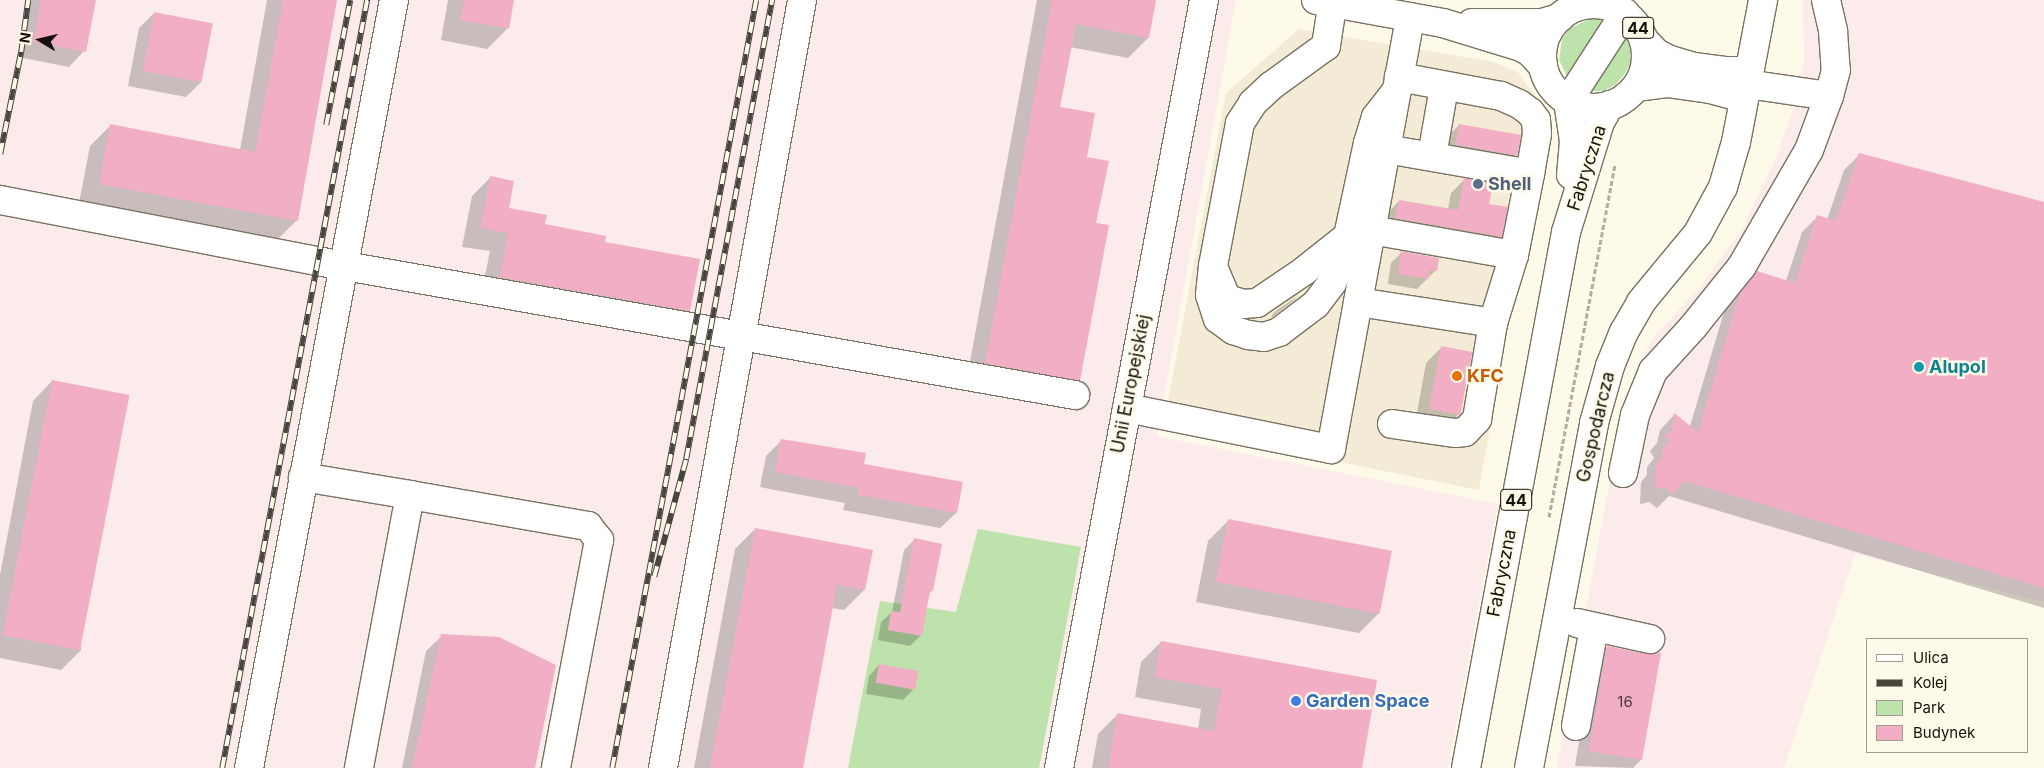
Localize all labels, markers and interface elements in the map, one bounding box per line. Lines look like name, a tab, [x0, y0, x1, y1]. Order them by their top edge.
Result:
road number: 44	[1622, 14, 1654, 42]
north arrow	[15, 15, 65, 65]
text: N	[15, 31, 34, 44]
street label: Fabryczna	[1563, 122, 1611, 214]
place label: Shell	[1488, 173, 1531, 195]
marker: Shell	[1472, 178, 1484, 190]
street label: Unii Europejskiej	[1107, 313, 1155, 455]
place label: Alupol	[1929, 356, 1986, 378]
marker: Alupol	[1913, 361, 1925, 373]
place label: KFC	[1467, 365, 1504, 387]
street label: Gospodarcza	[1573, 369, 1619, 485]
marker: KFC	[1451, 370, 1463, 382]
road number: 44	[1500, 486, 1532, 514]
street label: Fabryczna	[1483, 527, 1521, 619]
legend	[1866, 638, 2029, 753]
text: Ulica	[1913, 648, 1949, 667]
text: Kolej	[1913, 673, 1948, 692]
place label: Garden Space	[1306, 690, 1429, 712]
house number: 16	[1617, 693, 1633, 711]
marker: Garden Space	[1290, 695, 1302, 707]
text: Park	[1913, 698, 1945, 717]
text: Budynek	[1913, 723, 1975, 742]

